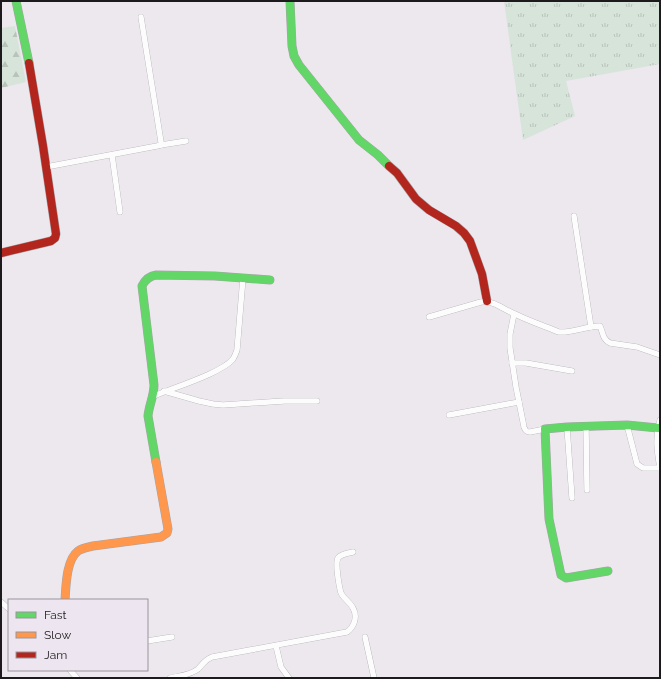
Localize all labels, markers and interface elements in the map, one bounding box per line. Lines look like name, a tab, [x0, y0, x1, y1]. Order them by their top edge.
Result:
legend	[8, 599, 148, 671]
text: Fast	[44, 608, 67, 622]
text: Slow	[44, 628, 71, 642]
text: Jam	[44, 648, 67, 662]

